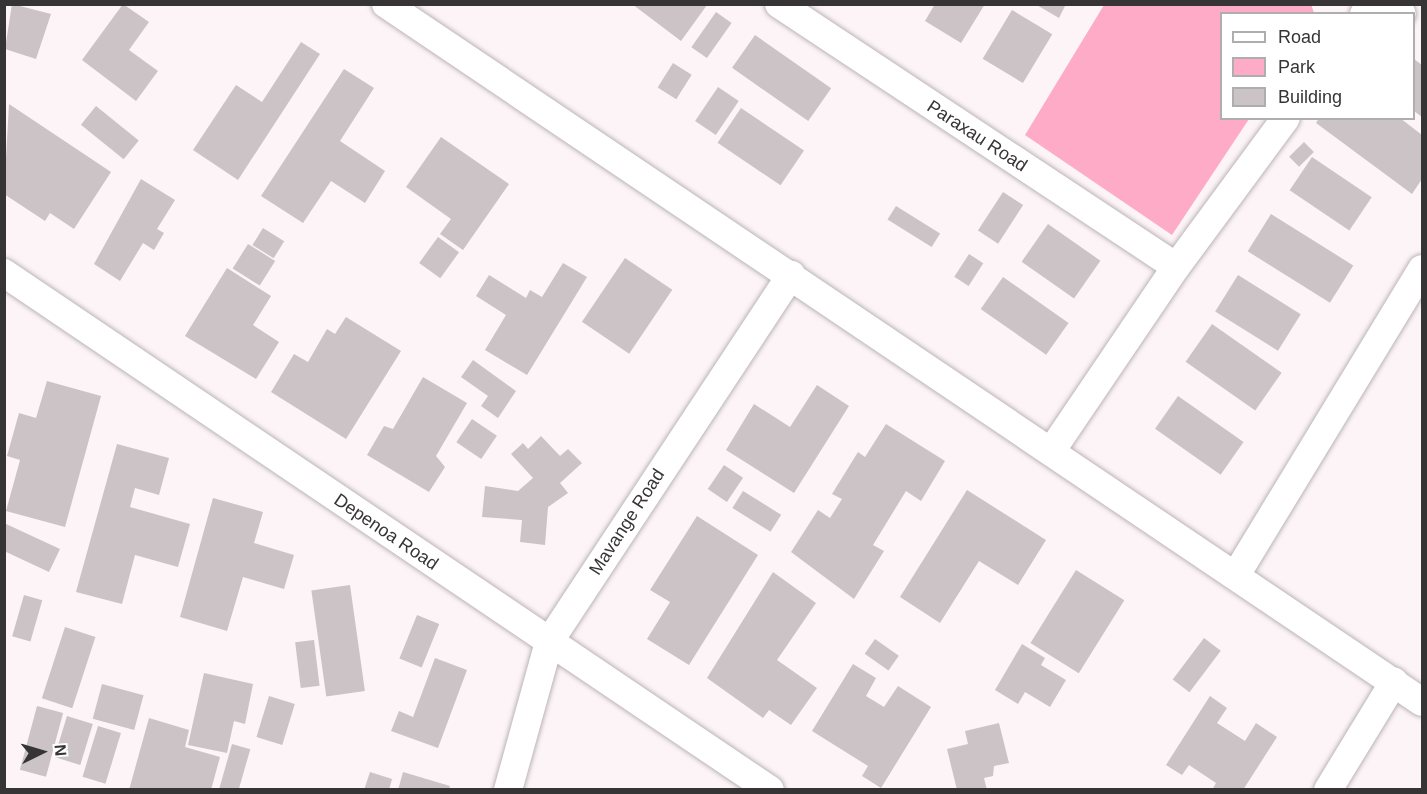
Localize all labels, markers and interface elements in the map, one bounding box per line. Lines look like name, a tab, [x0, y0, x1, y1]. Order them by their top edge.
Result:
legend	[1220, 12, 1415, 120]
text: Road	[1278, 27, 1321, 47]
text: Park	[1278, 57, 1315, 77]
text: Building	[1278, 87, 1342, 107]
street label: Paraxau Road	[923, 96, 1031, 176]
street label: Mavange Road	[585, 465, 669, 579]
street label: Depenoa Road	[330, 489, 442, 575]
north arrow	[12, 722, 72, 782]
text: N	[51, 744, 69, 757]

